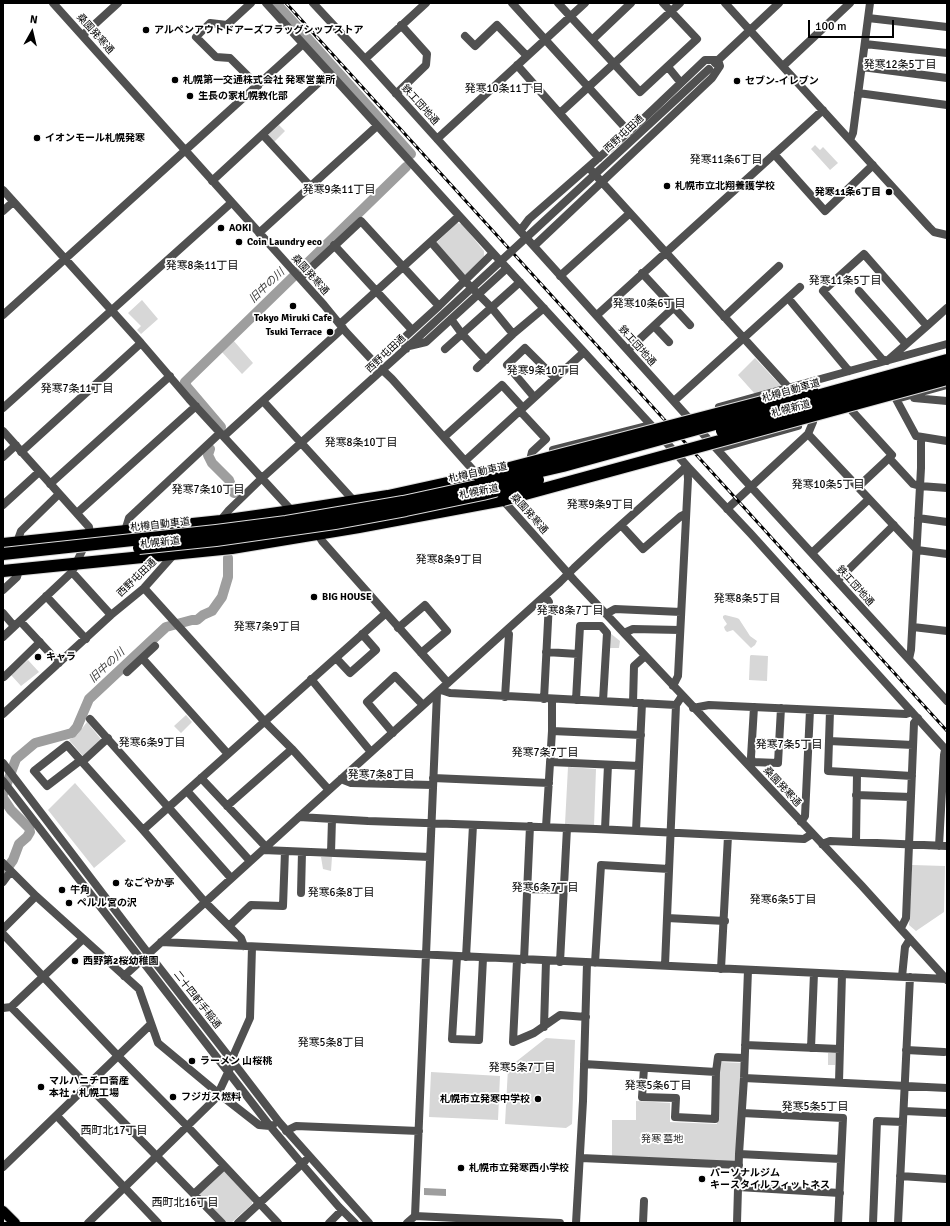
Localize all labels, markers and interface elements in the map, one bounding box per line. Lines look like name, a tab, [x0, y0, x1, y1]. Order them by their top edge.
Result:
street label: 桑園発寒通	[74, 11, 116, 57]
north arrow	[12, 12, 52, 52]
scale bar	[810, 12, 896, 38]
text: N	[29, 13, 38, 27]
text: 100 m	[815, 19, 847, 34]
place label: アルペンアウトドアーズフラッグシップストア	[154, 24, 363, 36]
marker: アルペンアウトドアーズフラッグシップストア	[141, 25, 151, 35]
district label: 発寒12条5丁目	[864, 58, 936, 72]
place label: 札幌第一交通株式会社 発寒営業所	[183, 74, 335, 86]
marker: 札幌第一交通株式会社 発寒営業所	[170, 75, 180, 85]
place label: セブン-イレブン	[745, 75, 819, 87]
marker: セブン-イレブン	[732, 76, 742, 86]
street label: 鉄工団地通	[399, 82, 441, 128]
district label: 発寒10条11丁目	[465, 82, 543, 96]
place label: 生長の家札幌教化部	[198, 90, 288, 102]
marker: 生長の家札幌教化部	[185, 91, 195, 101]
street label: 西野屯田通	[602, 113, 646, 155]
place label: イオンモール札幌発寒	[45, 132, 145, 144]
marker: イオンモール札幌発寒	[32, 133, 42, 143]
district label: 発寒11条6丁目	[690, 153, 762, 167]
place label: 札幌市立北翔養護学校	[675, 180, 775, 192]
marker: 札幌市立北翔養護学校	[662, 181, 672, 191]
district label: 発寒9条11丁目	[303, 183, 375, 197]
place label: 発寒11条6丁目	[815, 186, 881, 198]
marker: 発寒11条6丁目	[884, 187, 894, 197]
place label: AOKI	[229, 222, 251, 234]
marker: AOKI	[216, 223, 226, 233]
place label: Coin Laundry eco	[247, 236, 322, 248]
marker: Coin Laundry eco	[234, 237, 244, 247]
street label: 桑園発寒通	[289, 252, 331, 298]
district label: 発寒8条11丁目	[166, 259, 238, 273]
water label: 旧中の川	[247, 266, 287, 306]
district label: 発寒11条5丁目	[809, 274, 881, 288]
district label: 発寒10条6丁目	[613, 297, 685, 311]
marker: Tokyo Miruki Cafe	[288, 301, 298, 311]
place label: Tokyo Miruki Cafe	[254, 312, 332, 324]
street label: 鉄工団地通	[616, 323, 658, 369]
place label: Tsuki Terrace	[266, 326, 322, 338]
marker: Tsuki Terrace	[325, 327, 335, 337]
street label: 西野屯田通	[364, 333, 408, 375]
district label: 発寒9条10丁目	[507, 364, 579, 378]
street label: 札樽自動車道	[761, 377, 821, 405]
district label: 発寒7条11丁目	[41, 382, 113, 396]
street label: 札幌新道	[770, 398, 812, 420]
district label: 発寒8条10丁目	[325, 436, 397, 450]
street label: 札樽自動車道	[447, 460, 509, 486]
district label: 発寒10条5丁目	[792, 478, 864, 492]
street label: 札幌新道	[458, 482, 500, 502]
district label: 発寒7条10丁目	[172, 483, 244, 497]
street label: 桑園発寒通	[508, 491, 550, 537]
district label: 発寒9条9丁目	[567, 498, 633, 512]
street label: 札樽自動車道	[130, 516, 190, 534]
street label: 札幌新道	[139, 535, 181, 551]
district label: 発寒8条9丁目	[416, 553, 482, 567]
street label: 西野屯田通	[115, 556, 159, 600]
street label: 鉄工団地通	[834, 563, 876, 609]
place label: BIG HOUSE	[322, 591, 372, 603]
marker: BIG HOUSE	[309, 592, 319, 602]
district label: 発寒8条5丁目	[714, 592, 780, 606]
district label: 発寒8条7丁目	[537, 604, 603, 618]
district label: 発寒7条9丁目	[234, 620, 300, 634]
water label: 旧中の川	[86, 646, 128, 686]
place label: キャラ	[46, 651, 76, 663]
marker: キャラ	[33, 652, 43, 662]
district label: 発寒6条9丁目	[119, 736, 185, 750]
district label: 発寒7条5丁目	[756, 738, 822, 752]
district label: 発寒7条7丁目	[512, 746, 578, 760]
street label: 桑園発寒通	[761, 765, 803, 809]
district label: 発寒7条8丁目	[348, 768, 414, 782]
place label: なごやか亭	[124, 877, 174, 889]
marker: なごやか亭	[111, 878, 121, 888]
district label: 発寒6条7丁目	[512, 881, 578, 895]
place label: 牛角	[70, 884, 90, 896]
marker: 牛角	[57, 885, 67, 895]
district label: 発寒6条8丁目	[308, 886, 374, 900]
district label: 発寒6条5丁目	[750, 893, 816, 907]
place label: ペルル宮の沢	[77, 897, 137, 909]
marker: ペルル宮の沢	[64, 898, 74, 908]
place label: 西野第2桜幼稚園	[83, 955, 158, 967]
marker: 西野第2桜幼稚園	[70, 956, 80, 966]
street label: 二十四軒手稲通	[171, 969, 223, 1031]
district label: 発寒5条8丁目	[298, 1036, 364, 1050]
place label: ラーメン 山桜桃	[200, 1055, 272, 1067]
marker: ラーメン 山桜桃	[187, 1056, 197, 1066]
district label: 発寒5条7丁目	[489, 1061, 555, 1075]
place label: マルハニチロ畜産 本社・札幌工場	[49, 1075, 129, 1098]
district label: 発寒5条6丁目	[625, 1079, 691, 1093]
marker: マルハニチロ畜産 本社・札幌工場	[36, 1082, 46, 1092]
place label: フジガス燃料	[181, 1091, 241, 1103]
marker: フジガス燃料	[168, 1092, 178, 1102]
place label: 札幌市立発寒中学校	[440, 1093, 530, 1105]
marker: 札幌市立発寒中学校	[533, 1094, 543, 1104]
district label: 発寒5条5丁目	[782, 1100, 848, 1114]
district label: 西町北17丁目	[81, 1124, 147, 1138]
park label: 発寒 墓地	[641, 1133, 683, 1145]
place label: 札幌市立発寒西小学校	[469, 1162, 569, 1174]
marker: 札幌市立発寒西小学校	[456, 1163, 466, 1173]
place label: パーソナルジム キースタイルフィットネス	[710, 1167, 830, 1190]
marker: パーソナルジム キースタイルフィットネス	[697, 1174, 707, 1184]
district label: 西町北16丁目	[152, 1196, 218, 1210]

